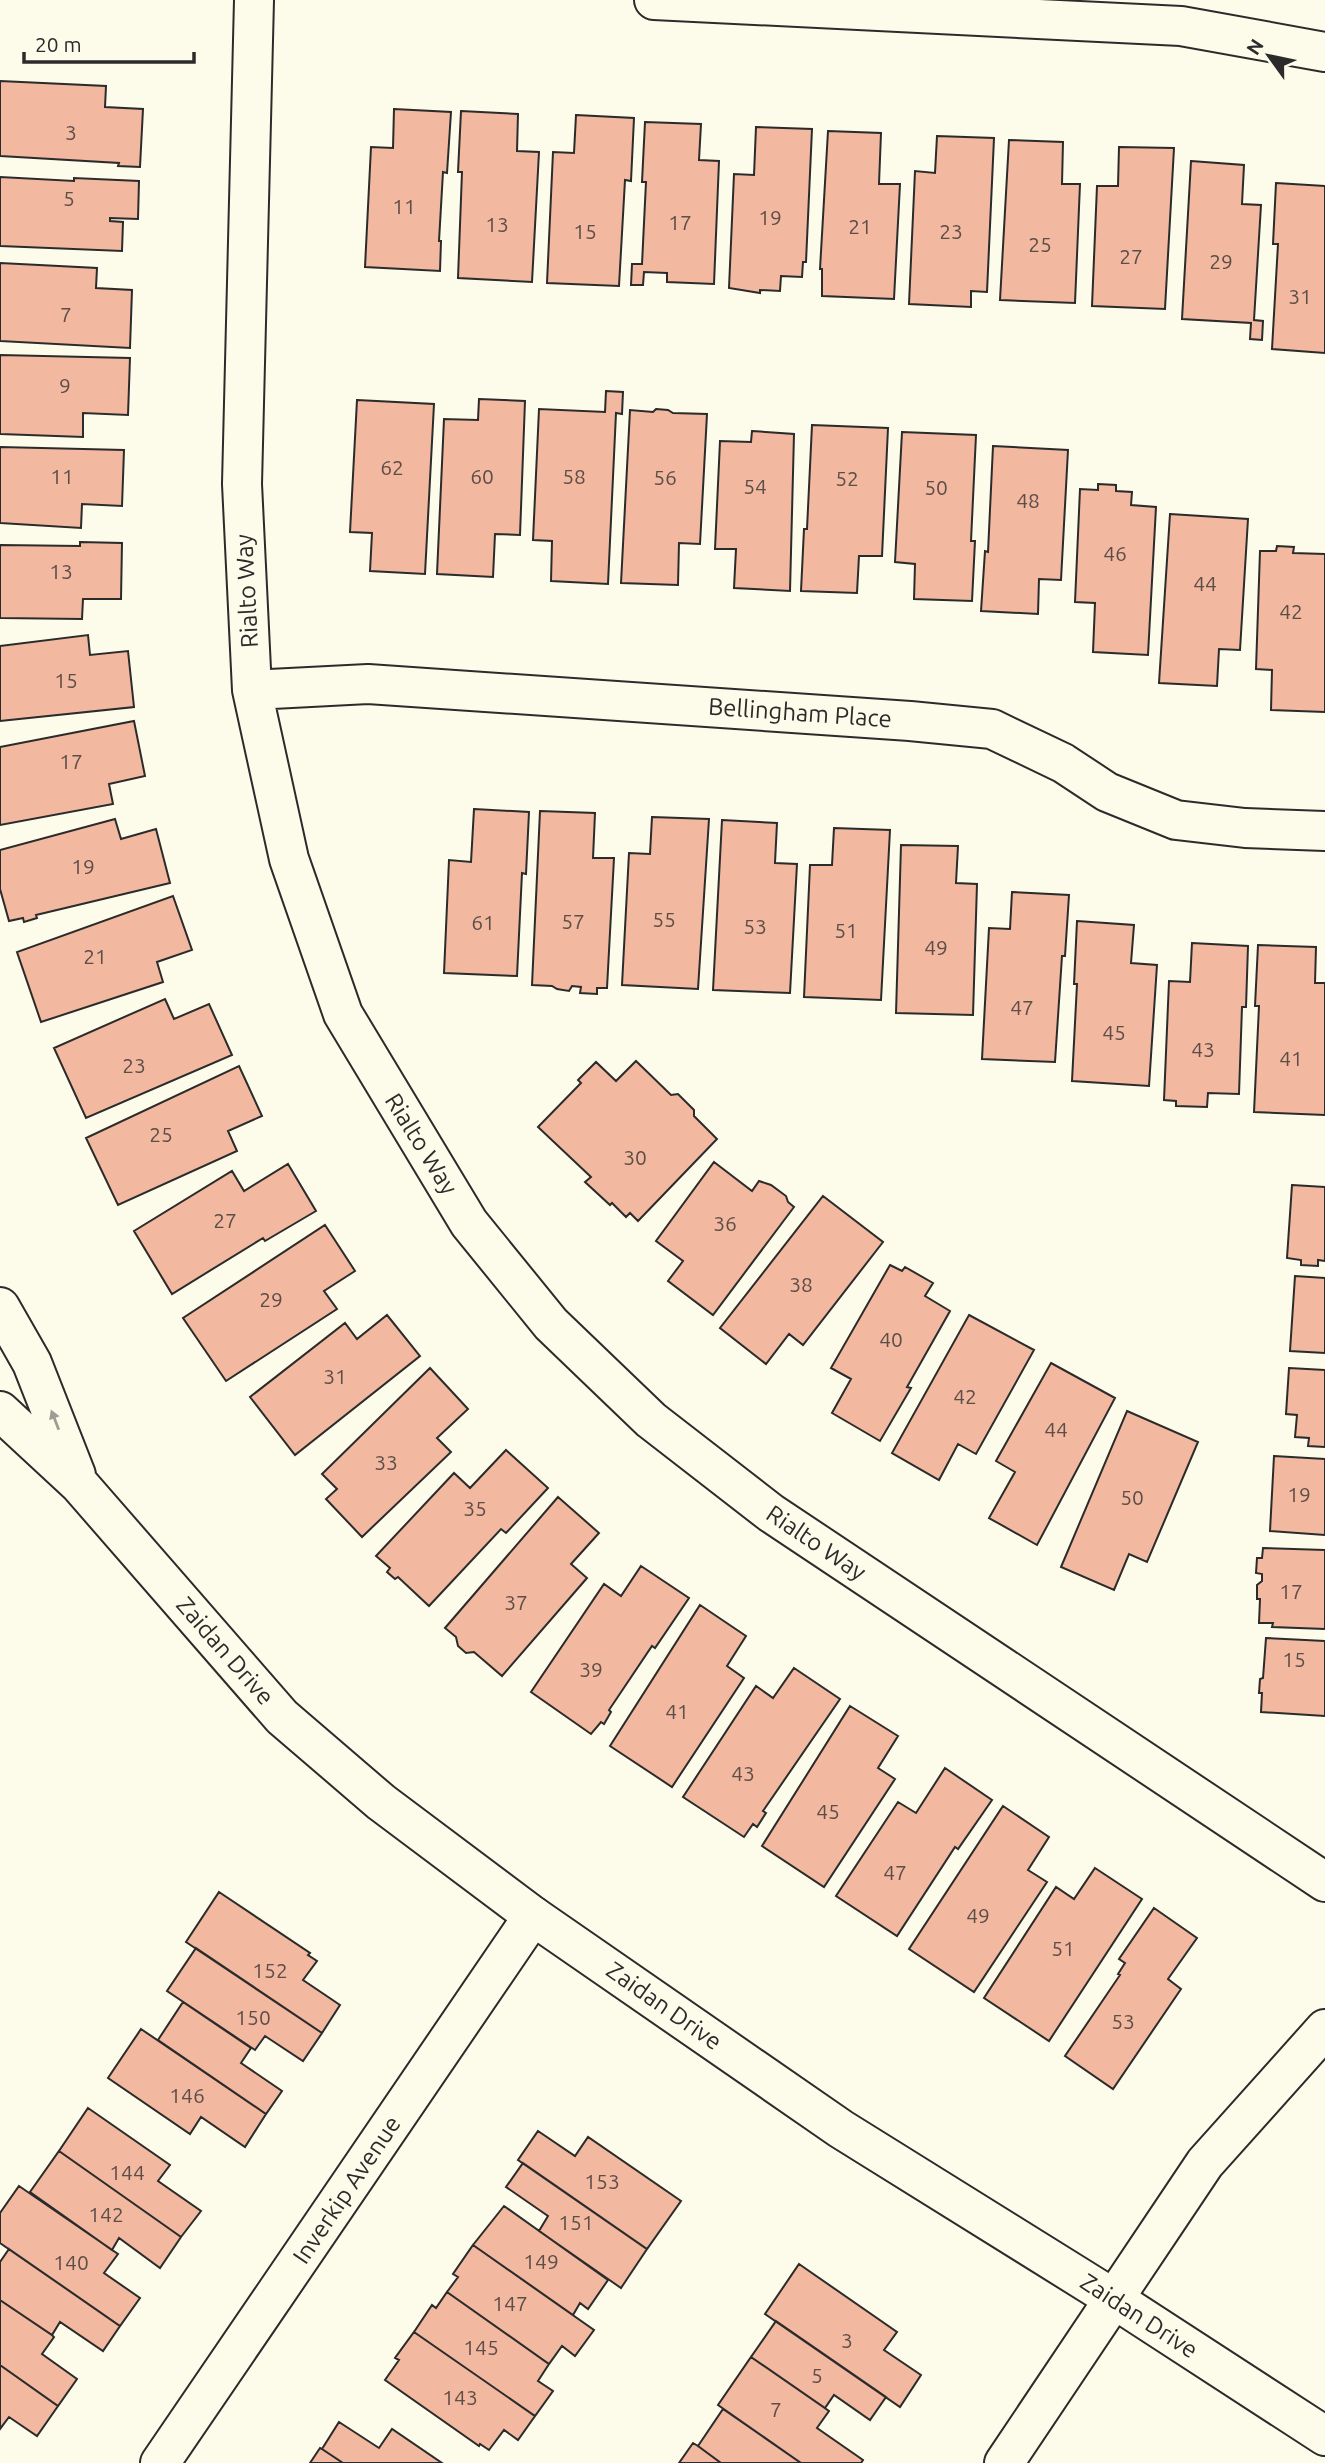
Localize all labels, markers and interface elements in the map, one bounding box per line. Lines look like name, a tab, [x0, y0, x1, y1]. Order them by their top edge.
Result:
scale bar	[24, 21, 194, 65]
north arrow	[1234, 21, 1304, 91]
text: 20 m	[35, 32, 82, 56]
text: N	[1242, 35, 1268, 59]
house number: 3	[65, 120, 77, 144]
house number: 5	[63, 186, 75, 210]
house number: 11	[392, 194, 416, 218]
house number: 19	[758, 205, 782, 229]
house number: 17	[668, 210, 692, 234]
house number: 13	[485, 212, 509, 236]
house number: 21	[848, 214, 872, 238]
house number: 15	[573, 219, 597, 243]
house number: 23	[939, 219, 963, 243]
house number: 25	[1028, 232, 1052, 256]
house number: 27	[1119, 244, 1143, 268]
house number: 29	[1209, 249, 1233, 273]
house number: 31	[1288, 284, 1312, 308]
house number: 7	[60, 302, 72, 326]
house number: 9	[59, 373, 71, 397]
house number: 62	[380, 455, 404, 479]
house number: 11	[50, 464, 74, 488]
house number: 60	[470, 464, 494, 488]
house number: 58	[562, 464, 586, 488]
house number: 56	[653, 465, 677, 489]
house number: 52	[835, 466, 859, 490]
house number: 54	[743, 474, 767, 498]
house number: 50	[924, 475, 948, 499]
house number: 48	[1016, 488, 1040, 512]
street label: Rialto Way	[230, 533, 263, 649]
house number: 46	[1103, 541, 1127, 565]
house number: 13	[49, 559, 73, 583]
house number: 44	[1193, 571, 1217, 595]
house number: 42	[1279, 599, 1303, 623]
house number: 15	[54, 668, 78, 692]
street label: Bellingham Place	[707, 693, 893, 732]
house number: 17	[59, 749, 83, 773]
house number: 19	[71, 854, 95, 878]
house number: 55	[652, 907, 676, 931]
house number: 57	[561, 909, 585, 933]
house number: 61	[471, 910, 495, 934]
house number: 53	[743, 914, 767, 938]
house number: 51	[834, 918, 858, 942]
house number: 49	[924, 935, 948, 959]
house number: 21	[83, 944, 107, 968]
house number: 47	[1010, 995, 1034, 1019]
house number: 45	[1102, 1020, 1126, 1044]
house number: 43	[1191, 1037, 1215, 1061]
house number: 41	[1279, 1046, 1303, 1070]
house number: 23	[122, 1053, 146, 1077]
street label: Rialto Way	[380, 1088, 463, 1200]
house number: 25	[149, 1122, 173, 1146]
house number: 30	[623, 1145, 647, 1169]
house number: 27	[213, 1208, 237, 1232]
house number: 36	[713, 1211, 737, 1235]
house number: 38	[789, 1272, 813, 1296]
house number: 29	[259, 1287, 283, 1311]
house number: 40	[879, 1327, 903, 1351]
house number: 31	[323, 1364, 347, 1388]
house number: 42	[953, 1384, 977, 1408]
one-way arrow	[49, 1410, 60, 1431]
house number: 44	[1044, 1417, 1068, 1441]
house number: 33	[374, 1450, 398, 1474]
house number: 19	[1287, 1482, 1311, 1506]
house number: 50	[1120, 1485, 1144, 1509]
house number: 35	[463, 1496, 487, 1520]
street label: Rialto Way	[761, 1500, 871, 1586]
house number: 17	[1279, 1579, 1303, 1603]
house number: 37	[504, 1590, 528, 1614]
street label: Zaidan Drive	[171, 1591, 280, 1710]
house number: 15	[1282, 1647, 1306, 1671]
house number: 39	[579, 1657, 603, 1681]
house number: 41	[665, 1699, 689, 1723]
house number: 43	[731, 1761, 755, 1785]
house number: 45	[816, 1799, 840, 1823]
house number: 47	[883, 1860, 907, 1884]
house number: 49	[966, 1903, 990, 1927]
house number: 51	[1051, 1936, 1075, 1960]
street label: Zaidan Drive	[602, 1956, 727, 2055]
house number: 152	[252, 1958, 288, 1982]
house number: 150	[235, 2005, 271, 2029]
house number: 53	[1111, 2009, 1135, 2033]
house number: 146	[169, 2083, 205, 2107]
street label: Inverkip Avenue	[287, 2111, 406, 2269]
house number: 144	[109, 2160, 145, 2184]
house number: 153	[584, 2169, 620, 2193]
house number: 142	[88, 2202, 124, 2226]
house number: 151	[558, 2210, 594, 2234]
house number: 149	[523, 2249, 559, 2273]
house number: 140	[53, 2250, 89, 2274]
street label: Zaidan Drive	[1076, 2268, 1203, 2363]
house number: 147	[492, 2291, 528, 2315]
house number: 3	[841, 2328, 853, 2352]
house number: 145	[463, 2335, 499, 2359]
house number: 5	[811, 2363, 823, 2387]
house number: 143	[442, 2385, 478, 2409]
house number: 7	[770, 2397, 782, 2421]

